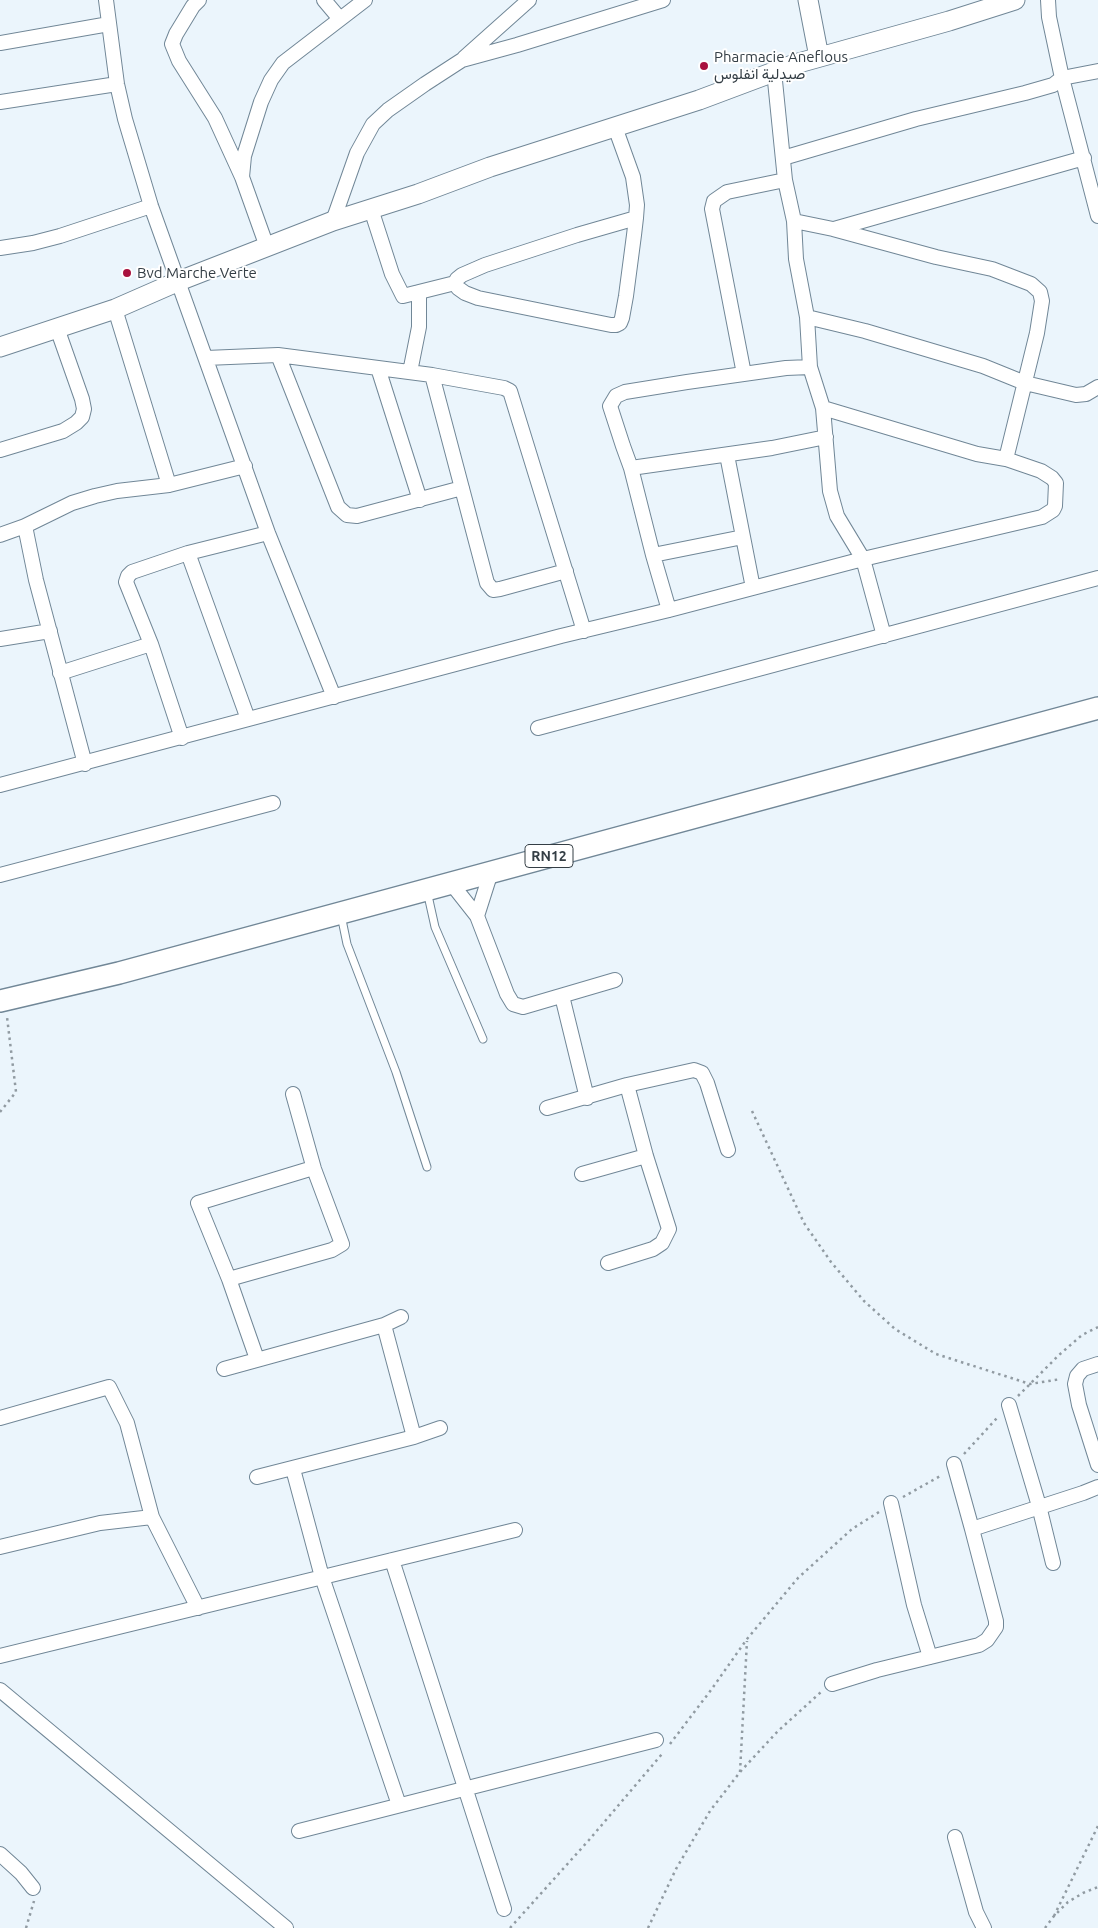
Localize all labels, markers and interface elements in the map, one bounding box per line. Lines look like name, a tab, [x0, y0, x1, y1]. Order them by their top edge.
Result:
place label: Pharmacie Aneflous صيدلية انفلوس	[714, 48, 848, 83]
marker: Pharmacie Aneflous صيدلية انفلوس	[698, 60, 710, 72]
place label: Bvd Marche Verte	[137, 264, 257, 282]
marker: Bvd Marche Verte	[121, 267, 133, 279]
road number: RN12	[525, 844, 573, 868]

